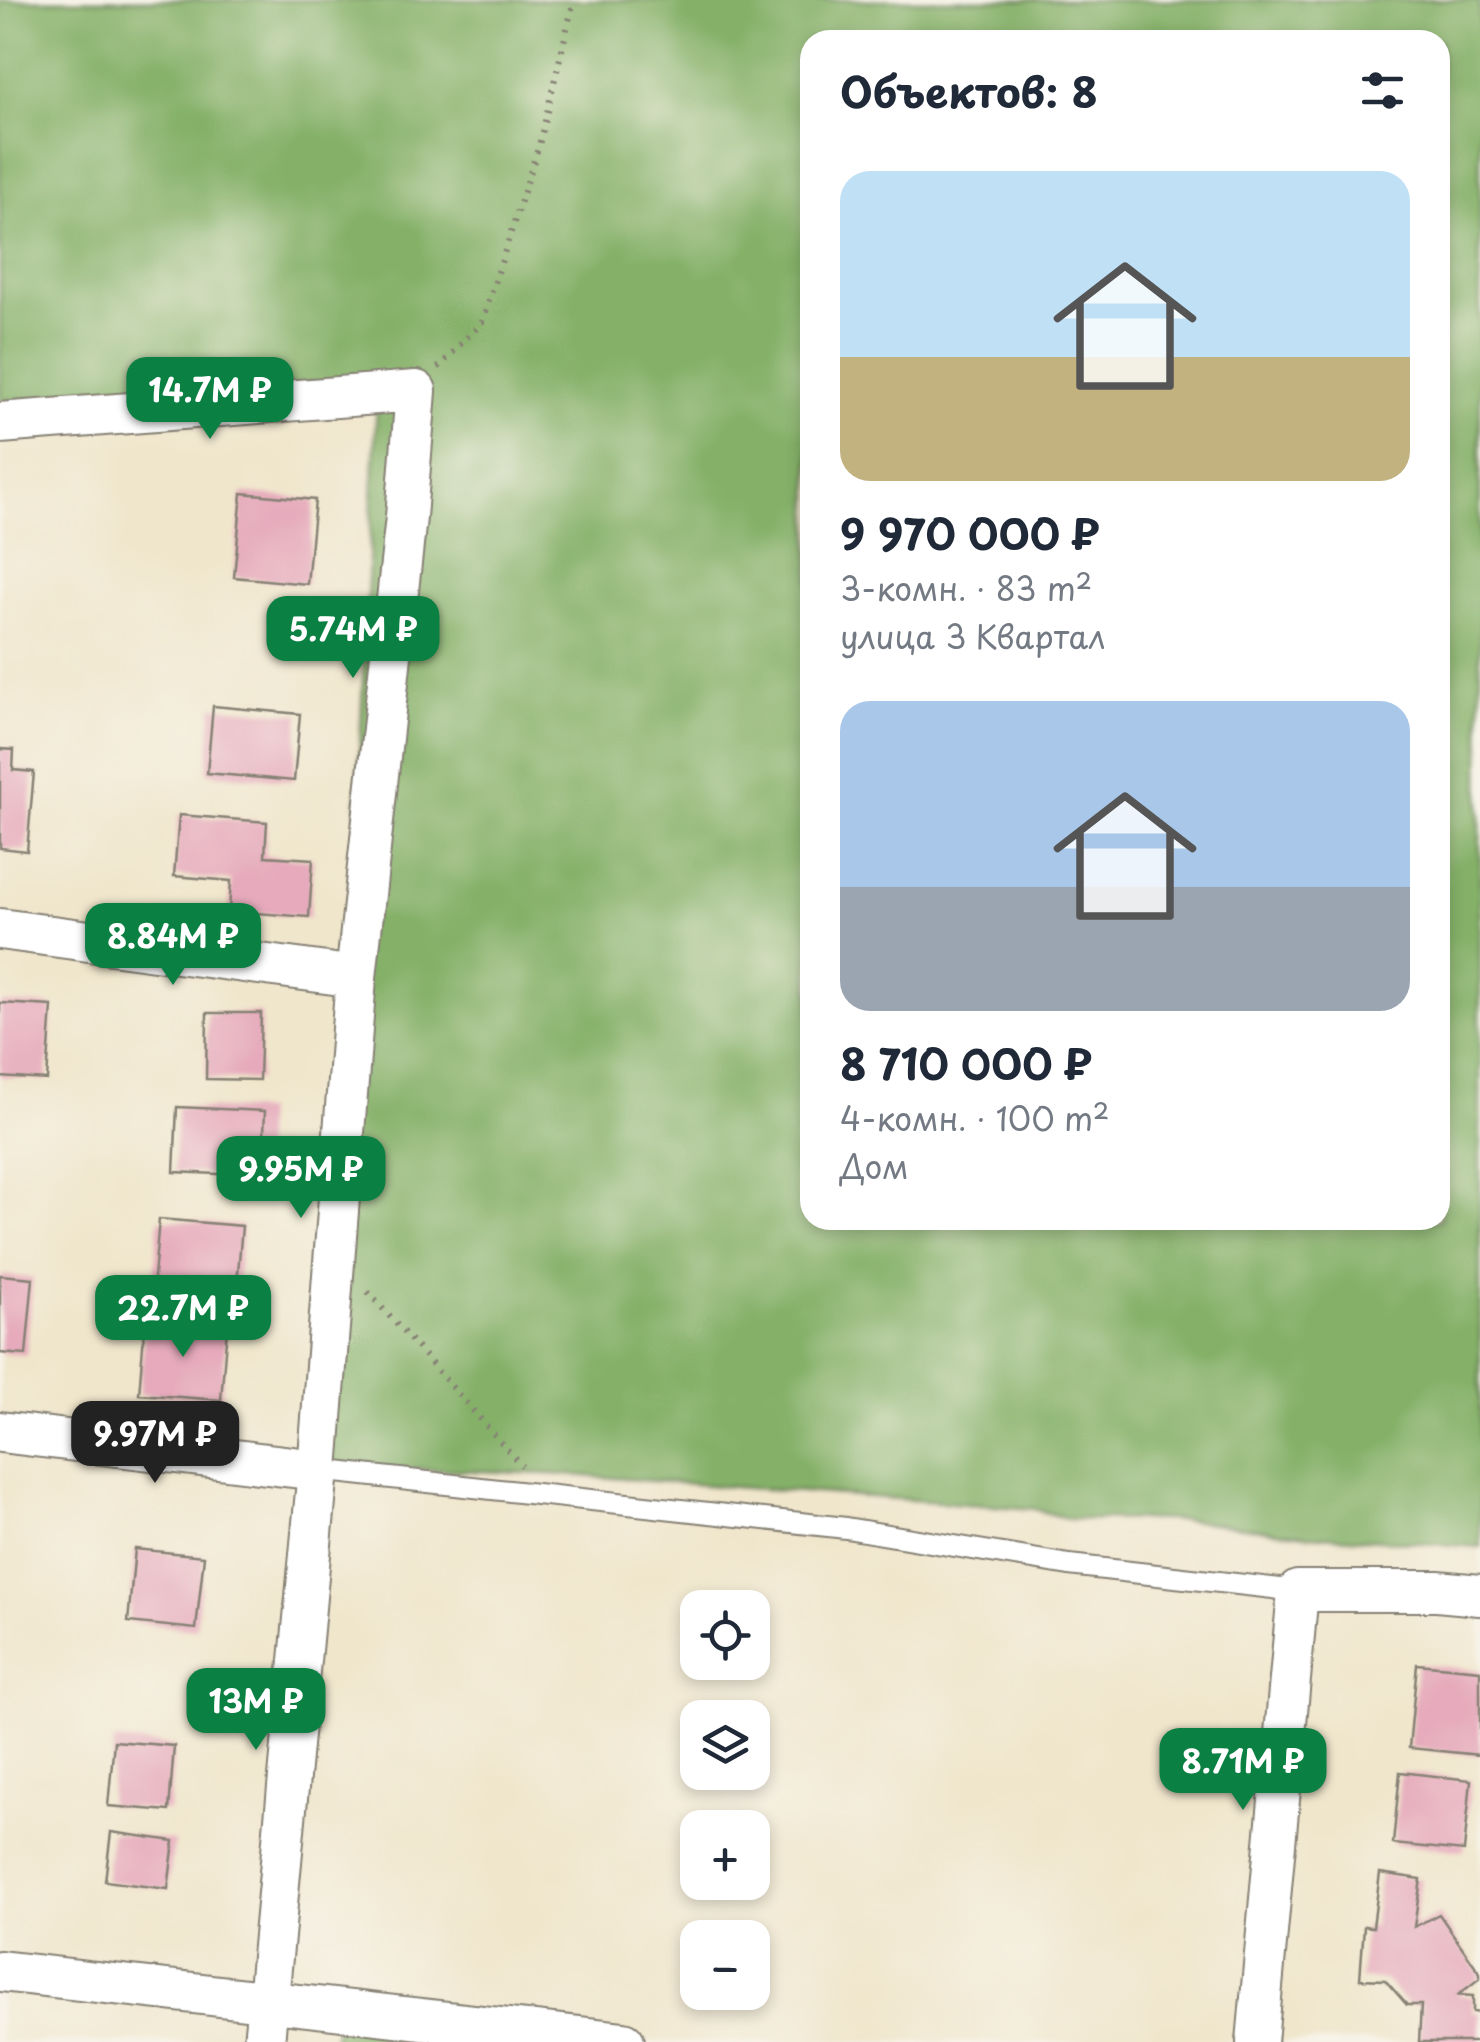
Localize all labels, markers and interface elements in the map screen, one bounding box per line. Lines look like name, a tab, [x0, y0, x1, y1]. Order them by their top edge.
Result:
text: Объектов: 8	[840, 59, 1098, 122]
icon: filters	[1355, 63, 1410, 118]
icon: home	[1035, 236, 1215, 416]
pin: 14.7M ₽	[118, 357, 302, 442]
text: 14.7M ₽	[148, 365, 272, 413]
text: 9 970 000 ₽	[840, 501, 1100, 564]
text: 3-комн. · 83 m²	[840, 564, 1092, 612]
pin: 5.74M ₽	[261, 596, 445, 681]
text: 5.74M ₽	[288, 604, 418, 652]
text: улица 3 Квартал	[840, 612, 1106, 660]
icon: home	[1035, 766, 1215, 946]
pin: 8.84M ₽	[81, 903, 265, 988]
text: 8.84M ₽	[107, 911, 239, 959]
text: 8 710 000 ₽	[840, 1031, 1092, 1094]
text: 4-комн. · 100 m²	[840, 1094, 1109, 1142]
pin: 9.95M ₽	[209, 1136, 393, 1221]
text: Дом	[840, 1142, 909, 1190]
text: 9.95M ₽	[239, 1144, 363, 1192]
pin: 22.7M ₽	[91, 1275, 275, 1360]
text: 22.7M ₽	[117, 1283, 249, 1331]
pin: 9.97M ₽	[63, 1401, 247, 1486]
text: 9.97M ₽	[93, 1409, 217, 1457]
map controls	[680, 1590, 770, 2010]
button: locate	[680, 1590, 770, 1680]
pin: 13M ₽	[186, 1668, 326, 1753]
text: 13M ₽	[208, 1676, 304, 1724]
button: layers	[680, 1700, 770, 1790]
pin: 8.71M ₽	[1151, 1728, 1335, 1813]
text: 8.71M ₽	[1181, 1736, 1305, 1784]
button: +	[680, 1810, 770, 1900]
button: −	[680, 1920, 770, 2010]

